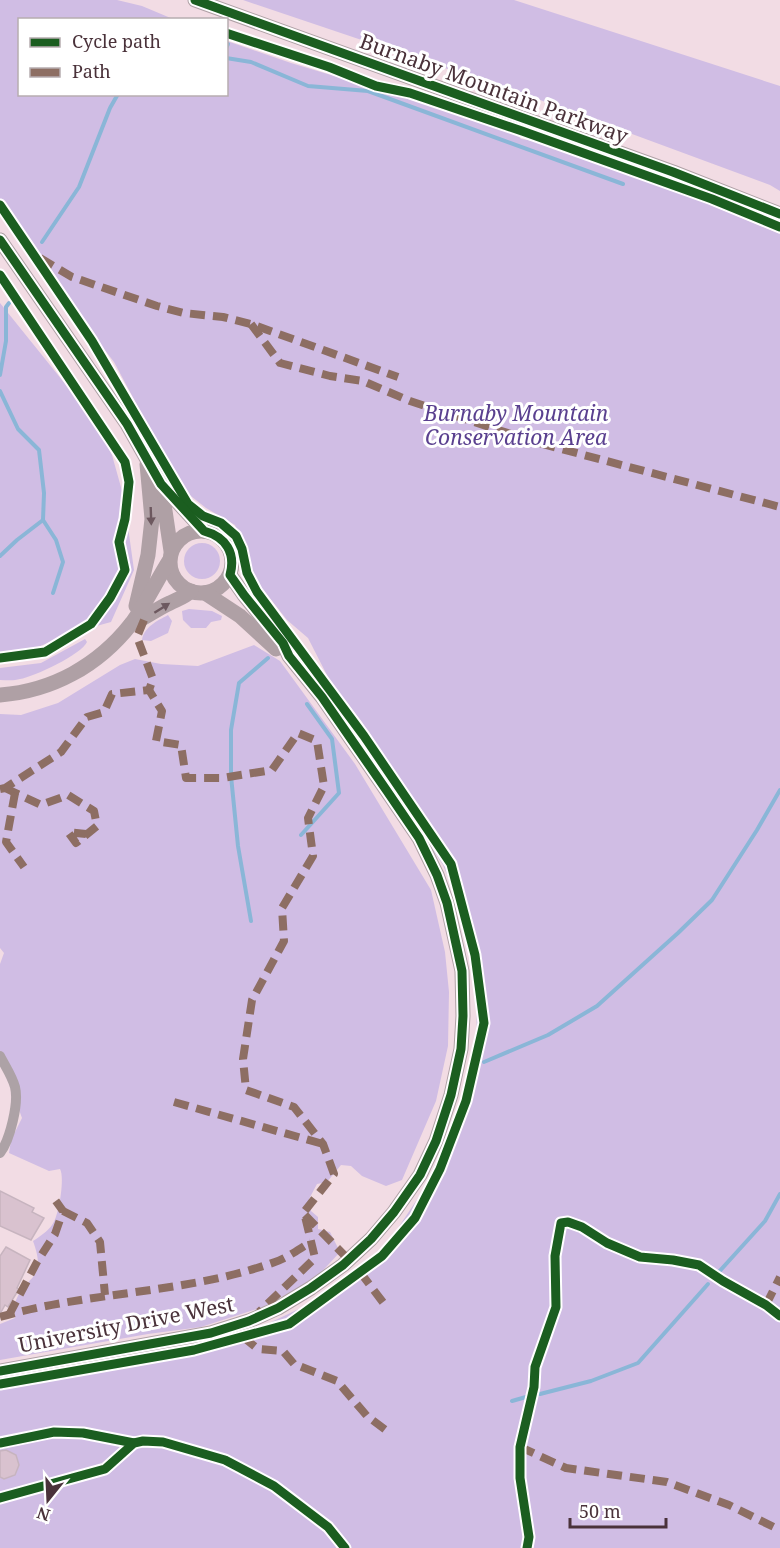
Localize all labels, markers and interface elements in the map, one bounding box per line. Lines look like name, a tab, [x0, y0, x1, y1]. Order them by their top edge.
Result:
legend	[18, 18, 228, 96]
street label: Burnaby Mountain Parkway	[356, 26, 632, 150]
text: Cycle path	[72, 29, 161, 53]
text: Path	[72, 59, 111, 83]
park label: Burnaby Mountain Conservation Area	[423, 399, 609, 451]
one-way arrow	[146, 507, 156, 526]
one-way arrow	[154, 603, 170, 614]
street label: University Drive West	[16, 1289, 236, 1359]
north arrow	[18, 1470, 78, 1530]
scale bar	[570, 1491, 666, 1529]
text: 50 m	[579, 1499, 621, 1523]
text: N	[34, 1502, 53, 1527]

